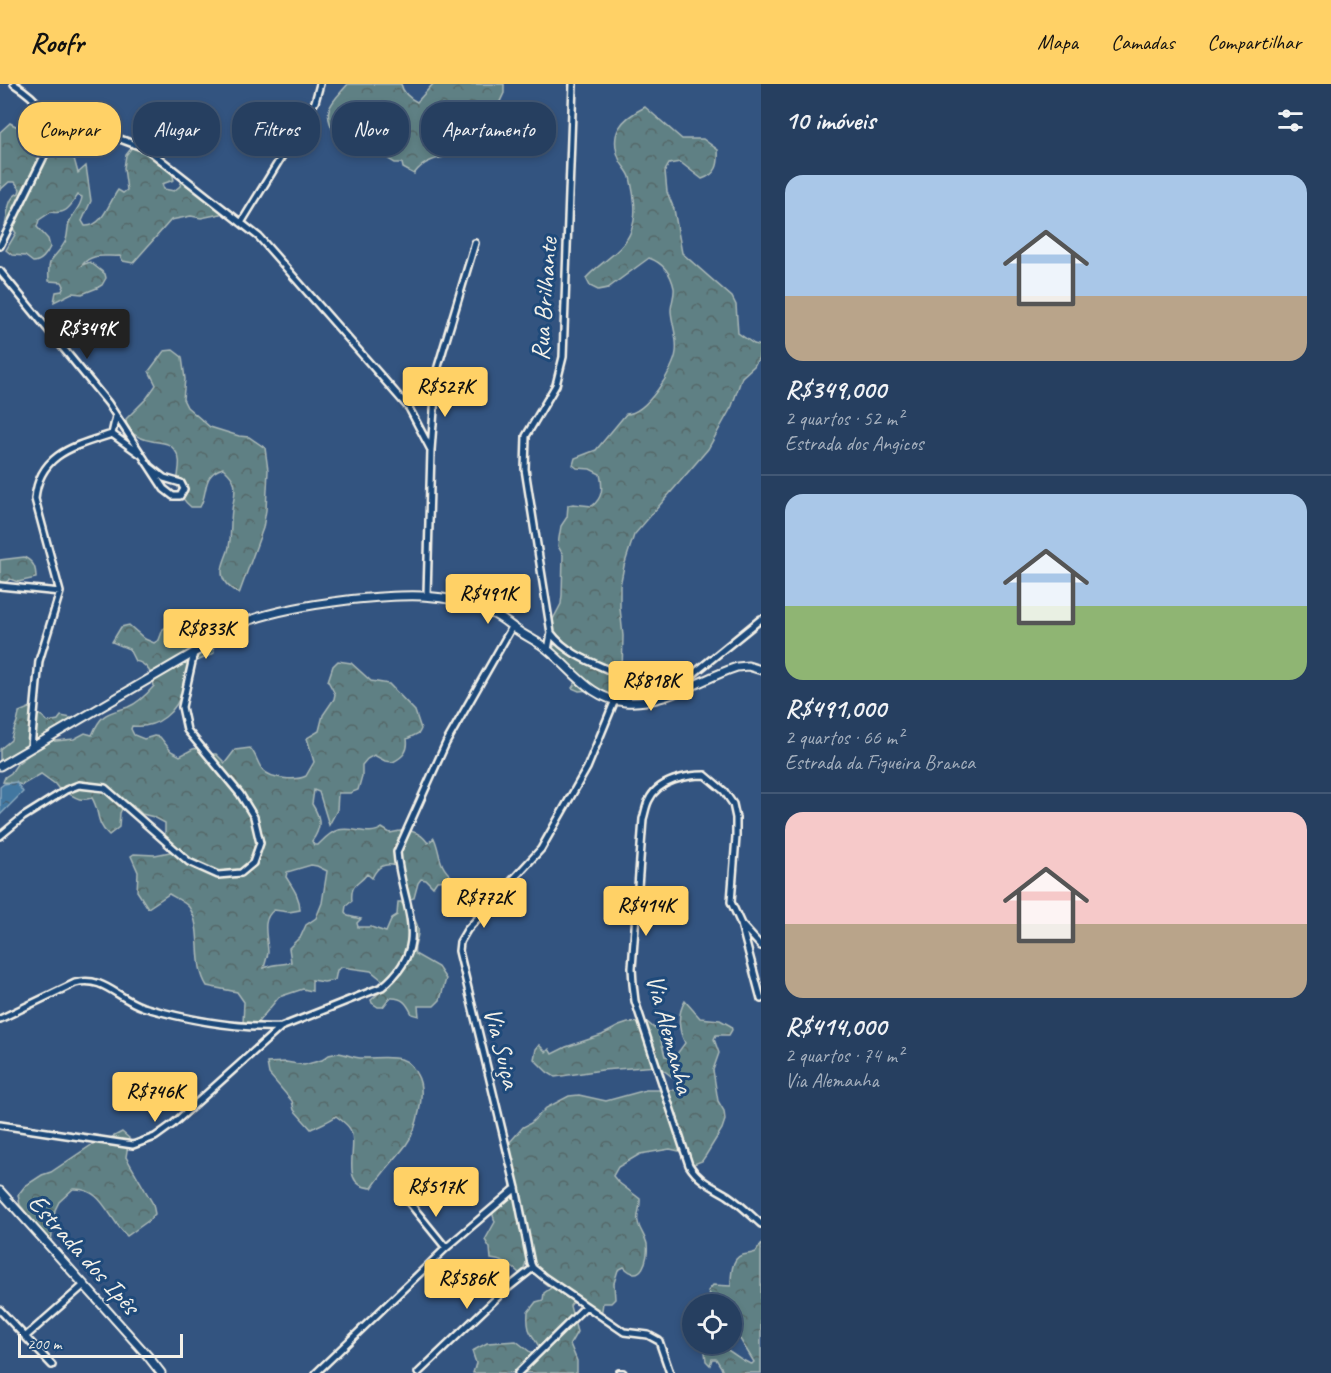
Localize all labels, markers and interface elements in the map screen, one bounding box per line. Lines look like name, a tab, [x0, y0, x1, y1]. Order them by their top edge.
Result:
text: Roofr	[30, 25, 84, 60]
text: Mapa	[1037, 29, 1078, 55]
text: Camadas	[1111, 29, 1174, 55]
text: Compartilhar	[1207, 29, 1301, 55]
chip: Comprar	[18, 102, 121, 156]
chip: Alugar	[133, 102, 220, 156]
chip: Filtros	[232, 102, 320, 156]
chip: Novo	[332, 102, 409, 156]
chip: Apartamento	[421, 102, 556, 156]
text: 10 imóveis	[785, 104, 875, 137]
icon: filters	[1274, 104, 1307, 137]
icon: home	[992, 214, 1100, 322]
street label: Rua Brilhante	[523, 235, 565, 362]
pin: R$349K	[38, 309, 136, 360]
text: R$349K	[59, 316, 115, 341]
pin: R$527K	[396, 367, 494, 418]
text: R$349,000	[785, 373, 886, 406]
text: R$527K	[417, 374, 473, 399]
text: 2 quartos · 52 m²	[785, 406, 903, 431]
text: Estrada dos Angicos	[785, 431, 923, 456]
icon: home	[992, 533, 1100, 641]
pin: R$491K	[439, 574, 537, 625]
text: R$491K	[460, 581, 516, 606]
pin: R$833K	[157, 609, 255, 660]
text: R$833K	[177, 616, 235, 641]
pin: R$818K	[602, 661, 700, 712]
text: R$818K	[622, 668, 680, 693]
text: R$491,000	[785, 692, 886, 725]
text: 2 quartos · 66 m²	[785, 725, 903, 750]
text: Estrada da Figueira Branca	[785, 750, 975, 775]
icon: home	[992, 851, 1100, 959]
pin: R$772K	[435, 878, 533, 929]
text: R$772K	[456, 885, 512, 910]
pin: R$414K	[597, 886, 695, 937]
text: R$414K	[617, 893, 675, 918]
street label: Via Alemanha	[638, 971, 702, 1099]
street label: Via Suiça	[476, 1004, 528, 1093]
text: R$414,000	[785, 1010, 886, 1043]
text: 2 quartos · 74 m²	[785, 1043, 903, 1068]
text: Via Alemanha	[785, 1068, 879, 1093]
pin: R$746K	[106, 1072, 204, 1123]
text: R$746K	[126, 1079, 184, 1104]
pin: R$517K	[387, 1167, 485, 1218]
text: R$517K	[408, 1174, 464, 1199]
street label: Estrada dos Ipês	[21, 1187, 148, 1323]
pin: R$586K	[418, 1259, 516, 1310]
text: R$586K	[438, 1266, 496, 1291]
map controls	[682, 1294, 742, 1354]
button: locate	[682, 1294, 742, 1354]
scale bar	[18, 1331, 183, 1358]
text: 200 m	[27, 1334, 61, 1354]

